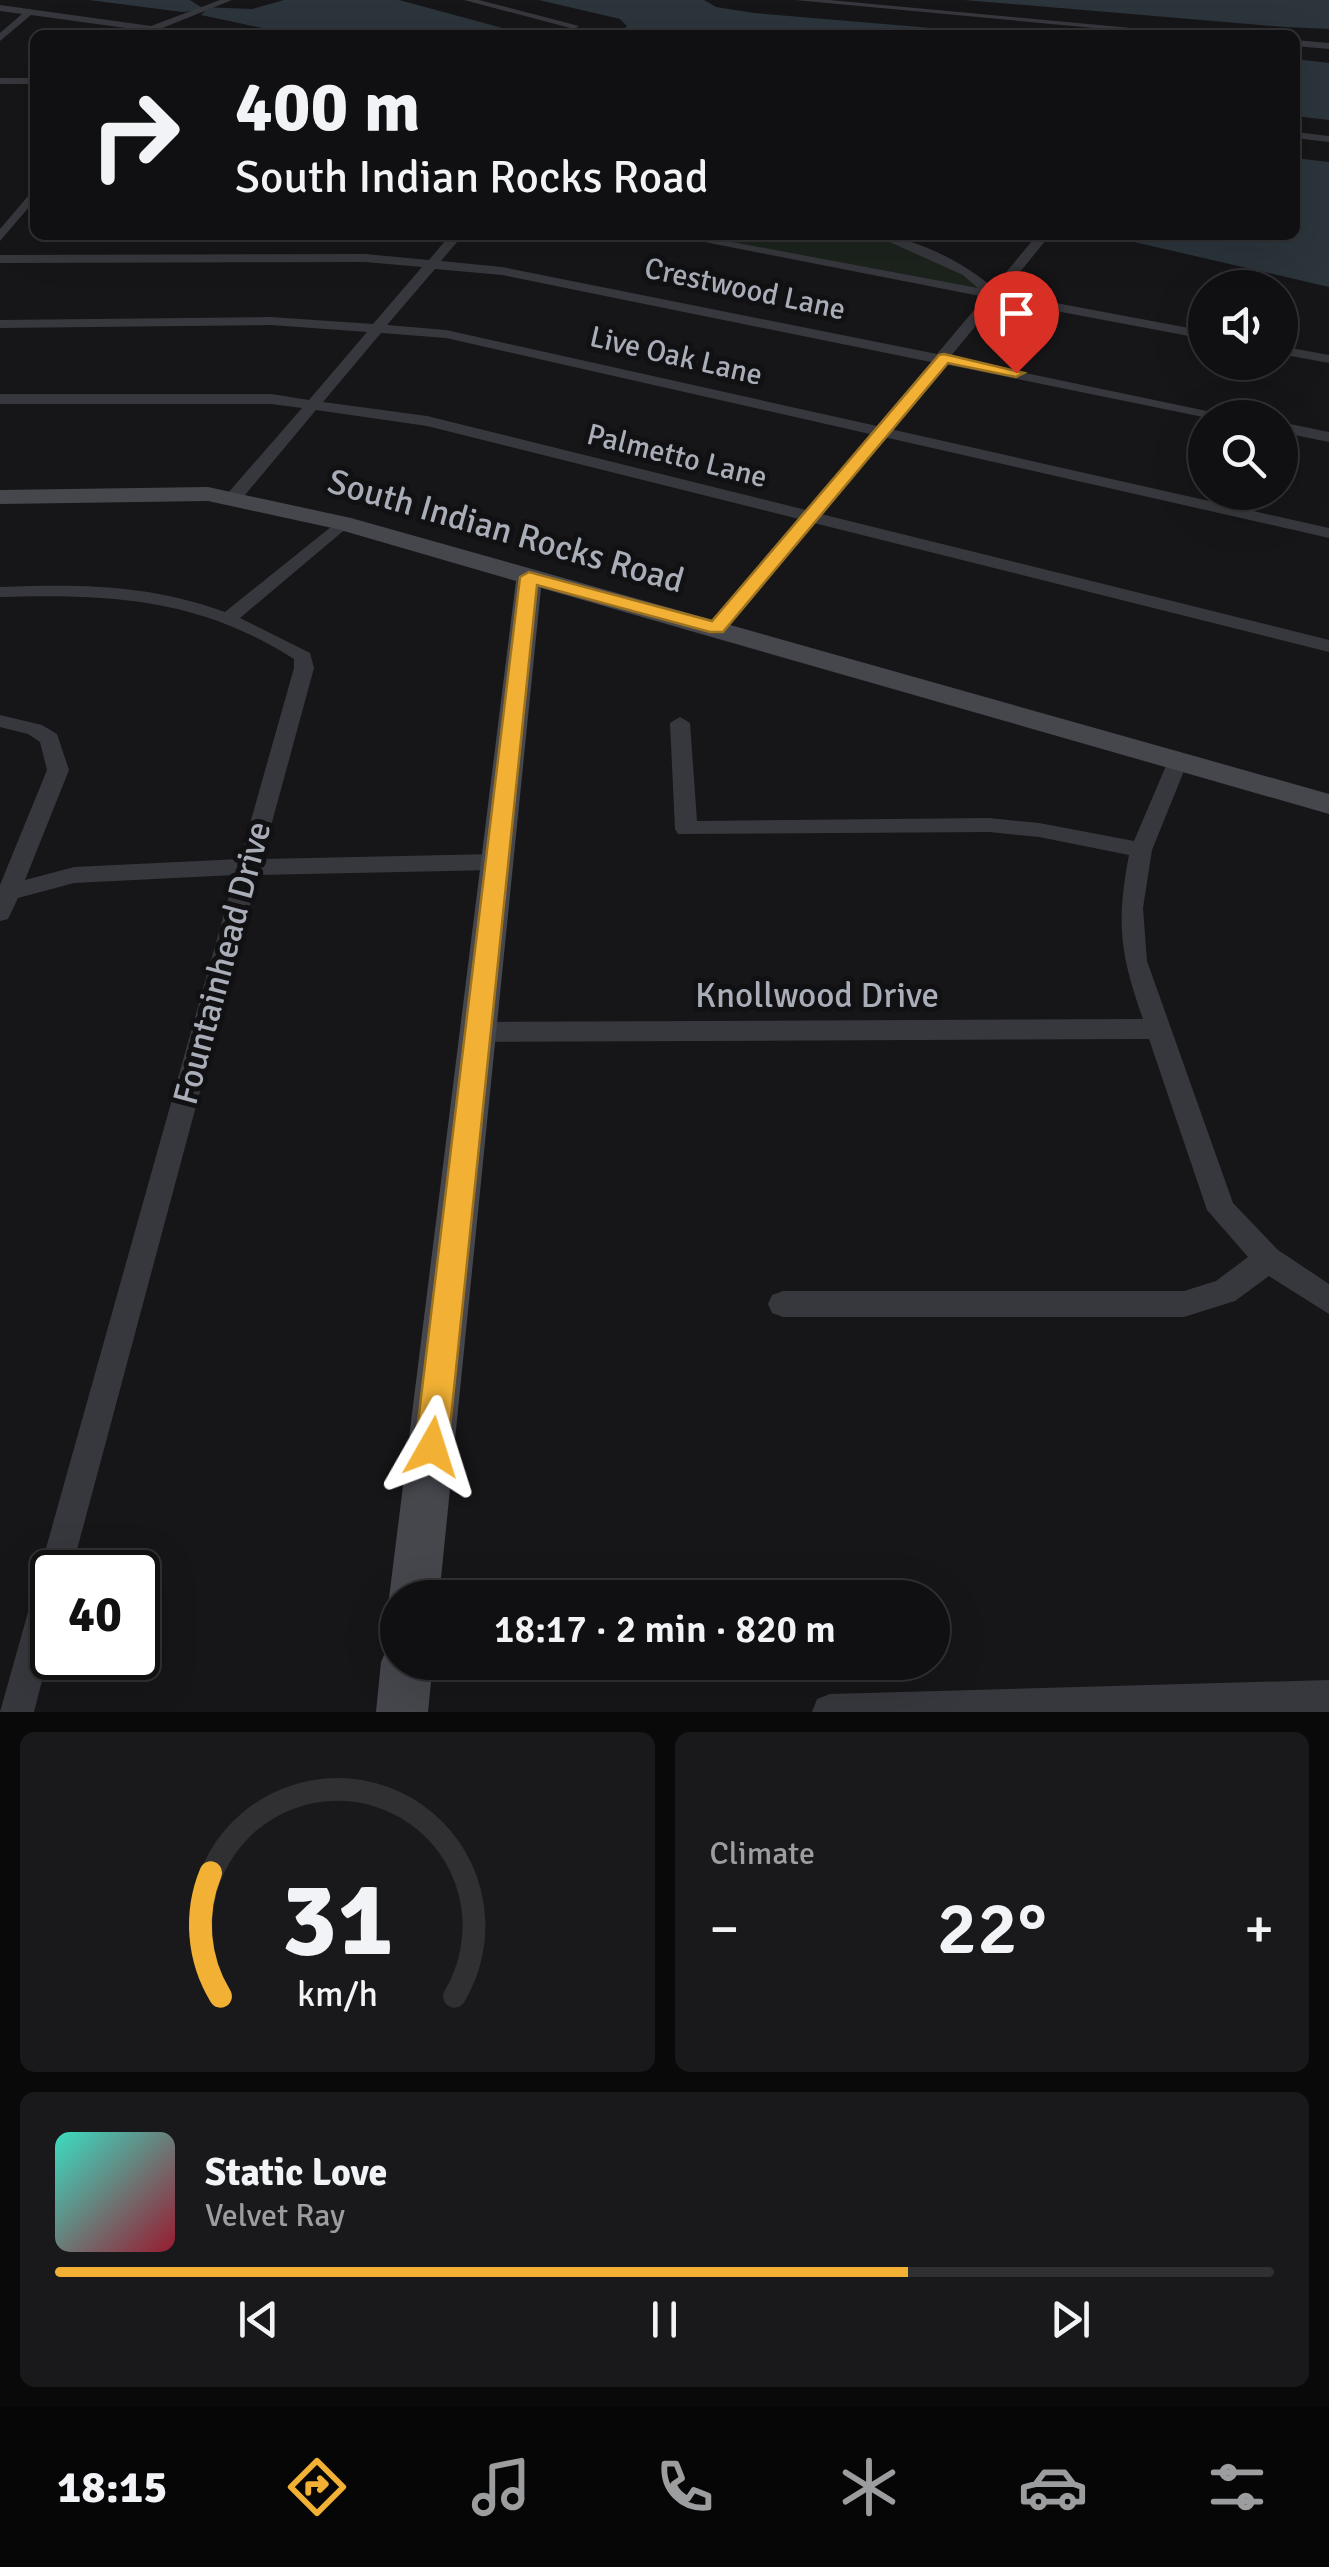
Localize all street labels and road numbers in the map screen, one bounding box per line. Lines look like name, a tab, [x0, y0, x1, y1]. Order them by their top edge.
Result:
street label: Crestwood Lane	[641, 250, 849, 328]
street label: Live Oak Lane	[586, 318, 766, 394]
street label: Palmetto Lane	[583, 416, 771, 496]
street label: South Indian Rocks Road	[323, 460, 689, 602]
street label: Fountainhead Drive	[164, 817, 280, 1109]
street label: Knollwood Drive	[695, 974, 939, 1017]

